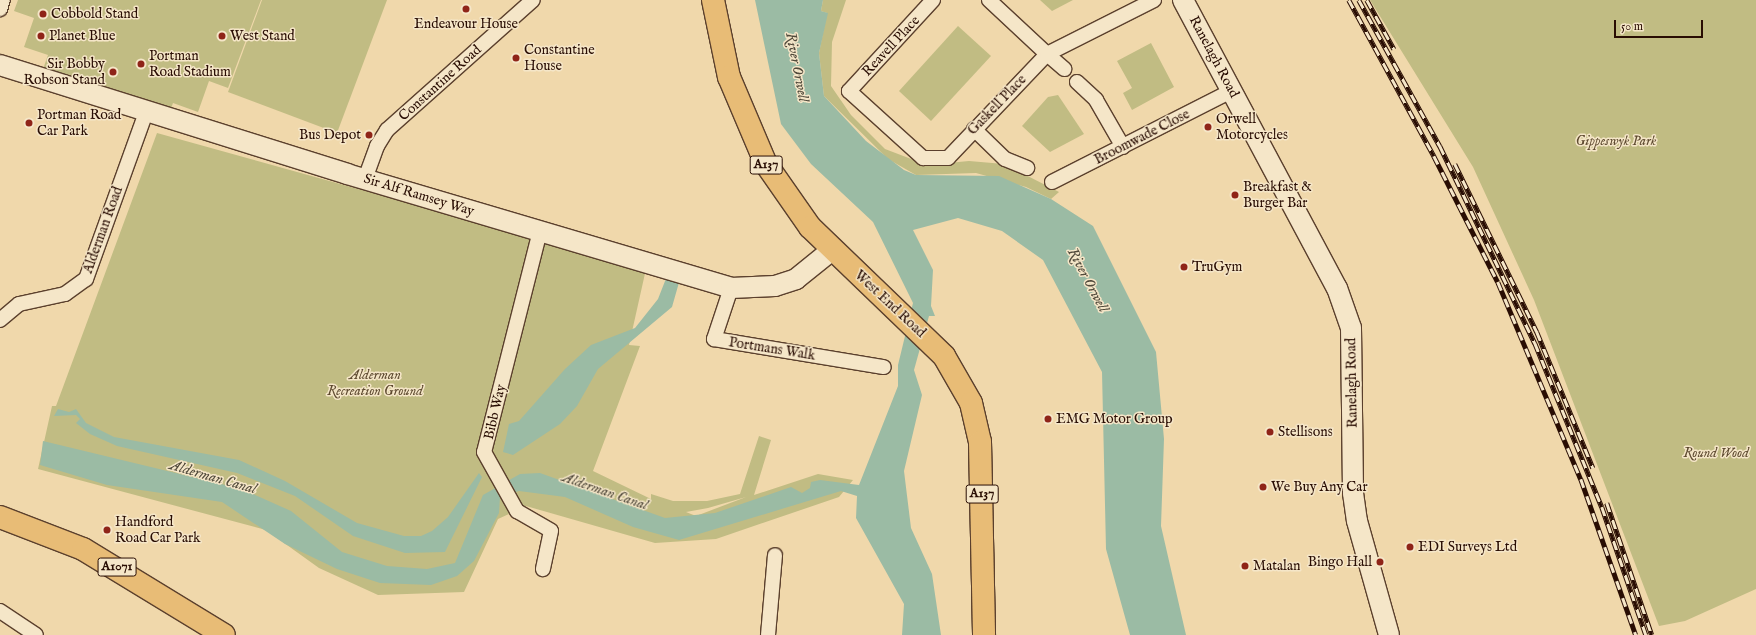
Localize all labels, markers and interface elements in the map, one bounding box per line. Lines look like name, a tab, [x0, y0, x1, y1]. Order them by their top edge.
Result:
marker: Endeavour House	[461, 4, 471, 14]
place label: Cobbold Stand	[51, 6, 138, 22]
marker: Cobbold Stand	[38, 9, 48, 19]
street label: Reavell Place	[859, 12, 923, 80]
scale bar	[1616, 12, 1705, 38]
street label: Ranelagh Road	[1185, 13, 1243, 101]
place label: Endeavour House	[414, 16, 518, 32]
text: 50 m	[1621, 19, 1643, 34]
place label: Planet Blue	[49, 28, 115, 44]
place label: West Stand	[230, 28, 295, 44]
marker: Planet Blue	[36, 31, 46, 41]
marker: West Stand	[217, 31, 227, 41]
water label: River Orwell	[781, 31, 813, 103]
street label: Constantine Road	[395, 42, 485, 124]
place label: Constantine House	[524, 42, 595, 74]
place label: Portman Road Stadium	[149, 48, 231, 80]
marker: Constantine House	[511, 53, 521, 63]
place label: Sir Bobby Robson Stand	[23, 56, 105, 88]
marker: Portman Road Stadium	[136, 59, 146, 69]
marker: Sir Bobby Robson Stand	[108, 67, 118, 77]
street label: Gaskell Place	[964, 71, 1030, 139]
street label: Broomwade Close	[1091, 106, 1193, 168]
place label: Portman Road Car Park	[37, 107, 121, 140]
place label: Orwell Motorcycles	[1216, 111, 1288, 144]
marker: Portman Road Car Park	[24, 118, 34, 128]
marker: Orwell Motorcycles	[1203, 122, 1213, 132]
place label: Bus Depot	[299, 127, 361, 143]
marker: Bus Depot	[364, 130, 374, 140]
park label: Gippeswyk Park	[1576, 133, 1656, 149]
road number: A137	[749, 154, 783, 176]
street label: Sir Alf Ramsey Way	[362, 170, 476, 220]
place label: Breakfast & Burger Bar	[1243, 179, 1312, 212]
street label: Alderman Road	[79, 184, 127, 276]
marker: Breakfast & Burger Bar	[1230, 190, 1240, 200]
water label: River Orwell	[1064, 245, 1112, 315]
place label: TruGym	[1192, 259, 1242, 275]
marker: TruGym	[1179, 262, 1189, 272]
street label: West End Road	[851, 267, 929, 341]
street label: Portmans Walk	[728, 334, 816, 364]
street label: Ranelagh Road	[1343, 338, 1361, 428]
park label: Alderman Recreation Ground	[327, 367, 423, 400]
street label: Bibb Way	[480, 383, 510, 441]
place label: EMG Motor Group	[1056, 411, 1173, 427]
marker: EMG Motor Group	[1043, 414, 1053, 424]
place label: Stellisons	[1278, 424, 1333, 440]
marker: Stellisons	[1265, 427, 1275, 437]
park label: Round Wood	[1683, 445, 1749, 461]
water label: Alderman Canal	[167, 456, 259, 498]
water label: Alderman Canal	[560, 468, 650, 514]
place label: We Buy Any Car	[1271, 479, 1368, 495]
marker: We Buy Any Car	[1258, 482, 1268, 492]
road number: A137	[965, 483, 999, 505]
place label: Handford Road Car Park	[115, 514, 201, 546]
marker: Handford Road Car Park	[102, 525, 112, 535]
place label: EDI Surveys Ltd	[1418, 539, 1517, 555]
marker: EDI Surveys Ltd	[1405, 542, 1415, 552]
place label: Bingo Hall	[1308, 554, 1372, 570]
road number: A1071	[97, 556, 137, 578]
marker: Bingo Hall	[1375, 557, 1385, 567]
place label: Matalan	[1253, 558, 1300, 574]
marker: Matalan	[1240, 561, 1250, 571]

